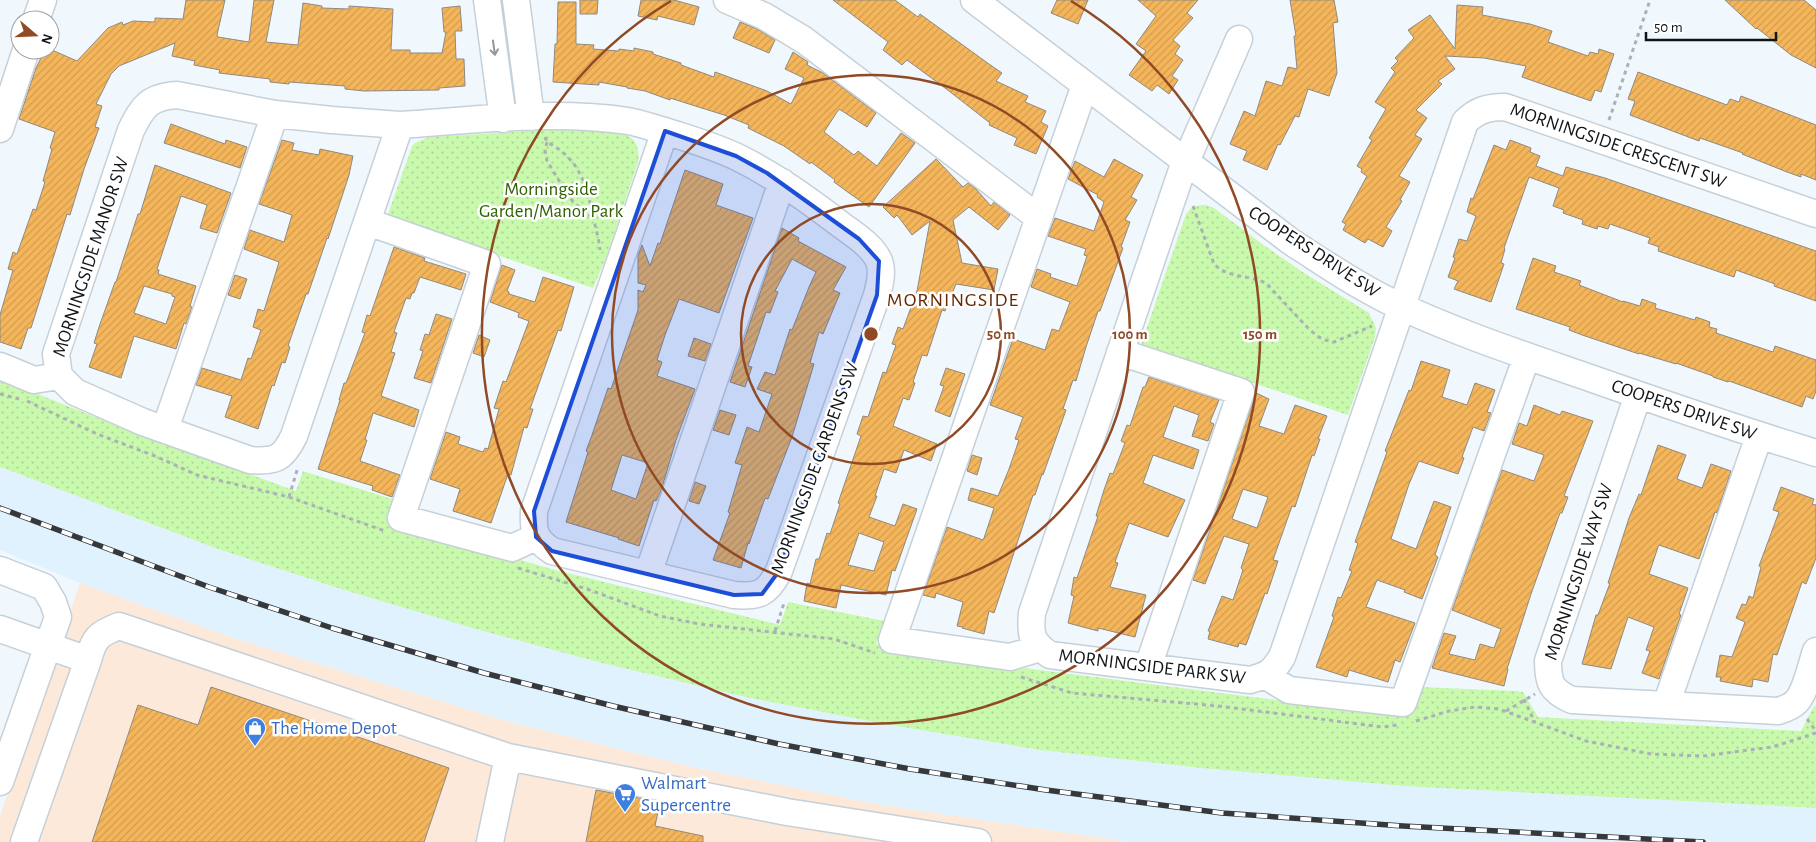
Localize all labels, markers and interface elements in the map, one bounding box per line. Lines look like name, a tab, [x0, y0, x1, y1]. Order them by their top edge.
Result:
north arrow	[10, 10, 60, 60]
scale bar	[1646, 10, 1776, 42]
text: 50 m	[1654, 20, 1683, 35]
text: N	[38, 32, 55, 46]
one-way arrow	[489, 40, 499, 56]
street label: MORNINGSIDE CRESCENT SW	[1508, 100, 1728, 192]
street label: MORNINGSIDE MANOR SW	[50, 155, 132, 359]
park label: Morningside Garden/Manor Park	[479, 180, 623, 221]
street label: COOPERS DRIVE SW	[1245, 203, 1383, 301]
district label: MORNINGSIDE	[887, 290, 1019, 310]
centre of rings	[862, 325, 880, 343]
text: 50 m	[987, 327, 1015, 342]
text: 100 m	[1112, 327, 1148, 342]
text: 150 m	[1243, 327, 1277, 342]
street label: MORNINGSIDE GARDENS SW	[768, 360, 862, 576]
street label: COOPERS DRIVE SW	[1609, 376, 1759, 444]
street label: MORNINGSIDE WAY SW	[1542, 482, 1616, 662]
street label: MORNINGSIDE PARK SW	[1057, 646, 1247, 688]
shop icon: The Home Depot	[243, 716, 267, 747]
place label: The Home Depot	[271, 719, 397, 738]
place label: Walmart Supercentre	[641, 774, 731, 815]
supermarket icon: Walmart Supercentre	[613, 782, 637, 813]

